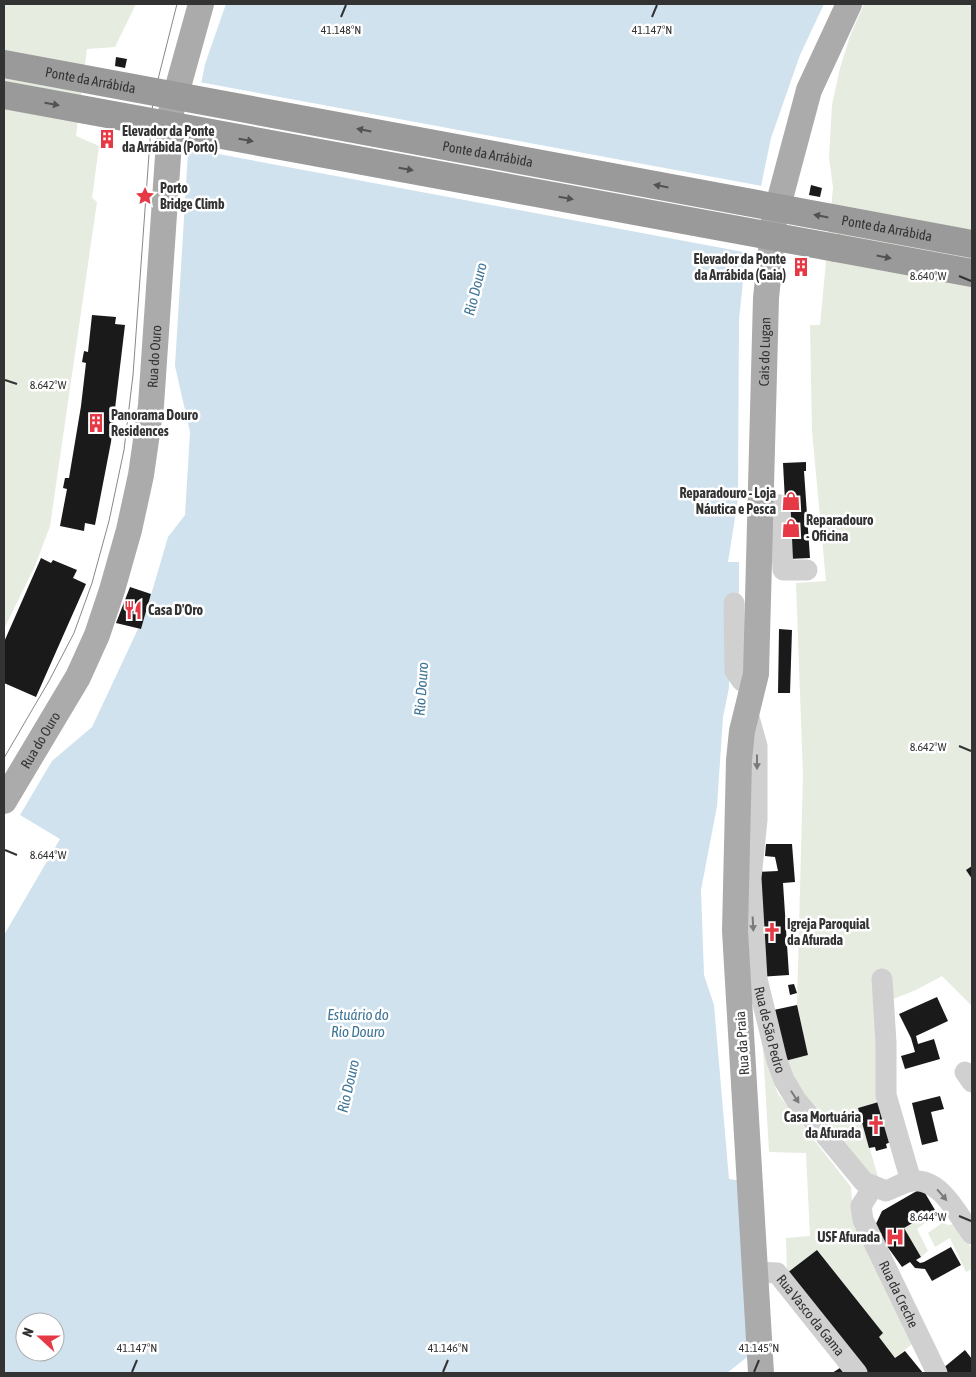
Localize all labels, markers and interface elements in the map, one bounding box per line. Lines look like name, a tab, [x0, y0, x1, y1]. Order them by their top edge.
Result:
text: 41.148°N	[321, 23, 361, 37]
text: 41.147°N	[632, 23, 672, 37]
street label: Ponte da Arrábida	[44, 64, 137, 96]
one-way arrow	[44, 100, 60, 108]
place label: Elevador da Ponte da Arrábida (Porto)	[122, 123, 218, 155]
one-way arrow	[356, 126, 372, 134]
building icon: Elevador da Ponte da Arrábida (Porto)	[96, 128, 118, 150]
one-way arrow	[238, 136, 254, 144]
street label: Ponte da Arrábida	[441, 138, 534, 170]
one-way arrow	[398, 165, 413, 173]
place label: Porto Bridge Climb	[160, 180, 225, 212]
one-way arrow	[653, 181, 669, 189]
place icon: Porto Bridge Climb	[134, 185, 156, 207]
one-way arrow	[558, 195, 574, 203]
one-way arrow	[813, 211, 829, 219]
street label: Ponte da Arrábida	[840, 212, 933, 244]
place label: Elevador da Ponte da Arrábida (Gaia)	[693, 251, 786, 283]
one-way arrow	[877, 253, 892, 261]
building icon: Elevador da Ponte da Arrábida (Gaia)	[790, 256, 812, 278]
water label: Rio Douro	[460, 261, 490, 317]
text: 8.640°W	[910, 269, 947, 283]
street label: Cais do Lugan	[756, 317, 773, 387]
street label: Rua do Ouro	[144, 324, 164, 388]
text: 8.642°W	[30, 378, 67, 392]
place label: Panorama Douro Residences	[111, 407, 199, 439]
building icon: Panorama Douro Residences	[85, 412, 107, 434]
place label: Reparadouro - Loja Náutica e Pesca	[679, 485, 776, 517]
shop icon: Reparadouro - Loja Náutica e Pesca	[780, 490, 802, 512]
place label: Reparadouro - Oficina	[806, 512, 874, 544]
shop icon: Reparadouro - Oficina	[780, 517, 802, 539]
restaurant icon: Casa D'Oro	[122, 599, 144, 621]
place label: Casa D'Oro	[148, 602, 204, 618]
water label: Rio Douro	[411, 662, 431, 716]
street label: Rua do Ouro	[17, 709, 63, 771]
text: 8.642°W	[910, 740, 947, 754]
one-way arrow	[753, 754, 761, 770]
text: 8.644°W	[30, 848, 67, 862]
one-way arrow	[750, 916, 758, 932]
place label: Igreja Paroquial da Afurada	[787, 916, 870, 948]
church icon: Igreja Paroquial da Afurada	[761, 921, 783, 943]
street label: Rua de São Pedro	[751, 985, 789, 1075]
water label: Estuário do Rio Douro	[327, 1006, 389, 1040]
street label: Rua da Praia	[732, 1010, 752, 1076]
water label: Rio Douro	[334, 1058, 362, 1114]
one-way arrow	[790, 1090, 799, 1104]
place label: Casa Mortuária da Afurada	[784, 1109, 861, 1141]
church icon: Casa Mortuária da Afurada	[865, 1114, 887, 1136]
one-way arrow	[937, 1188, 948, 1201]
text: 8.644°W	[910, 1210, 947, 1224]
hospital icon: USF Afurada	[884, 1226, 906, 1248]
place label: USF Afurada	[817, 1229, 880, 1245]
street label: Rua da Creche	[876, 1258, 922, 1330]
street label: Rua Vasco da Gama	[773, 1271, 848, 1359]
north arrow	[15, 1312, 65, 1362]
text: N	[19, 1326, 37, 1339]
text: 41.147°N	[117, 1341, 157, 1355]
text: 41.146°N	[428, 1341, 468, 1355]
text: 41.145°N	[739, 1341, 779, 1355]

